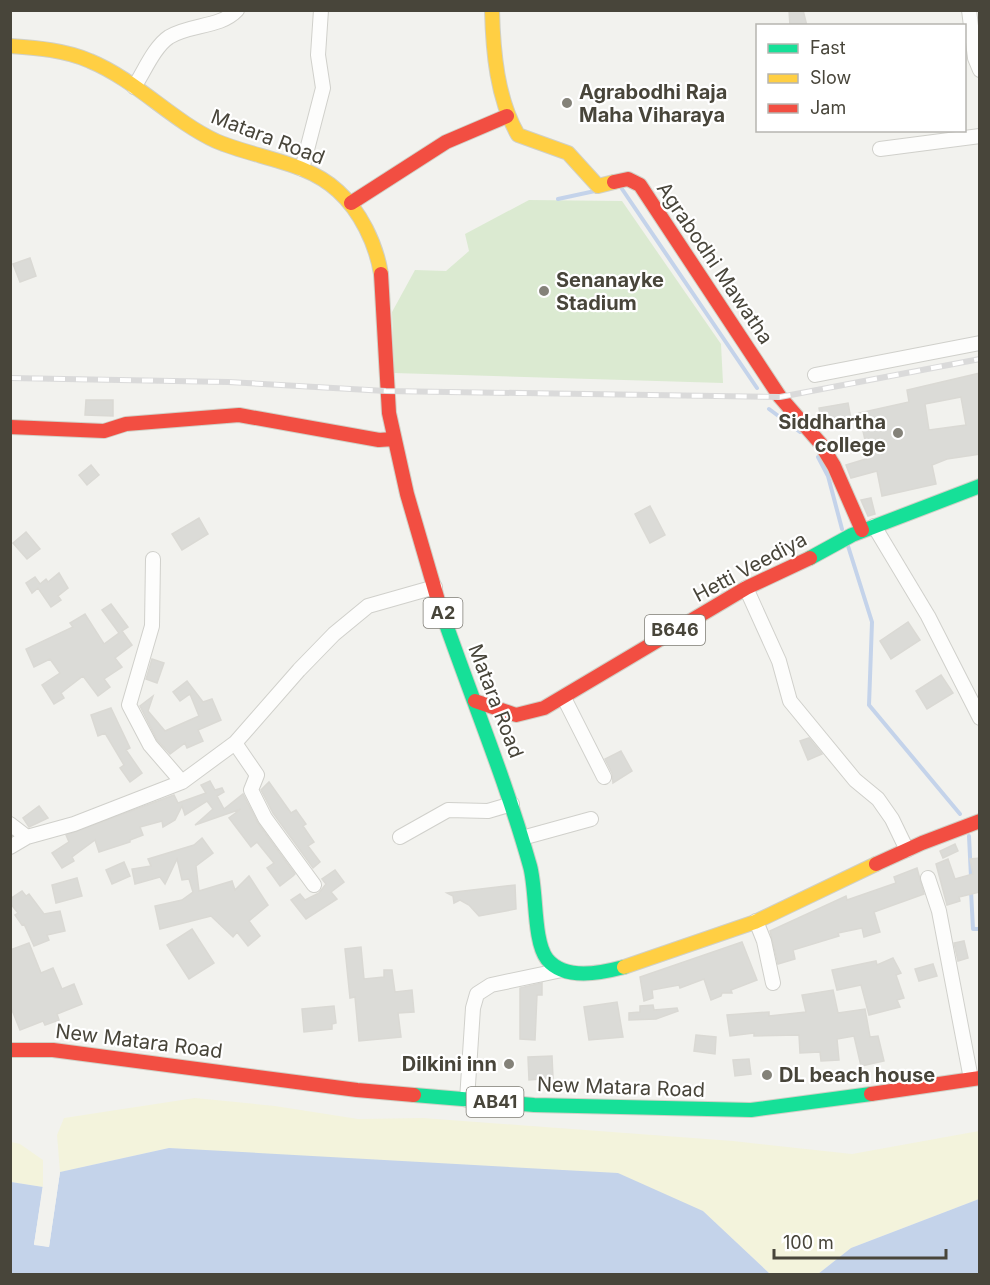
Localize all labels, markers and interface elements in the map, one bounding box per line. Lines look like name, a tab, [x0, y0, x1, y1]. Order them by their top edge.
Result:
legend	[756, 24, 966, 132]
text: Fast	[810, 37, 846, 58]
text: Slow	[810, 67, 851, 88]
place label: Agrabodhi Raja Maha Viharaya	[579, 80, 727, 127]
marker: Agrabodhi Raja Maha Viharaya	[560, 96, 574, 110]
text: Jam	[810, 97, 846, 118]
street label: Matara Road	[208, 104, 328, 170]
street label: Agrabodhi Mawatha	[652, 177, 778, 349]
place label: Senanayke Stadium	[556, 268, 664, 315]
marker: Senanayke Stadium	[537, 284, 551, 298]
place label: Siddhartha college	[778, 410, 886, 457]
marker: Siddhartha college	[891, 426, 905, 440]
street label: Hetti Veediya	[689, 527, 811, 607]
road number: A2	[424, 598, 462, 628]
road number: B646	[645, 615, 705, 645]
street label: Matara Road	[463, 641, 529, 761]
street label: New Matara Road	[54, 1019, 224, 1063]
place label: Dilkini inn	[402, 1052, 497, 1076]
marker: Dilkini inn	[502, 1057, 516, 1071]
place label: DL beach house	[779, 1063, 935, 1087]
marker: DL beach house	[760, 1068, 774, 1082]
street label: New Matara Road	[537, 1072, 705, 1102]
road number: AB41	[466, 1087, 524, 1117]
scale bar	[774, 1222, 946, 1260]
text: 100 m	[783, 1232, 834, 1253]

